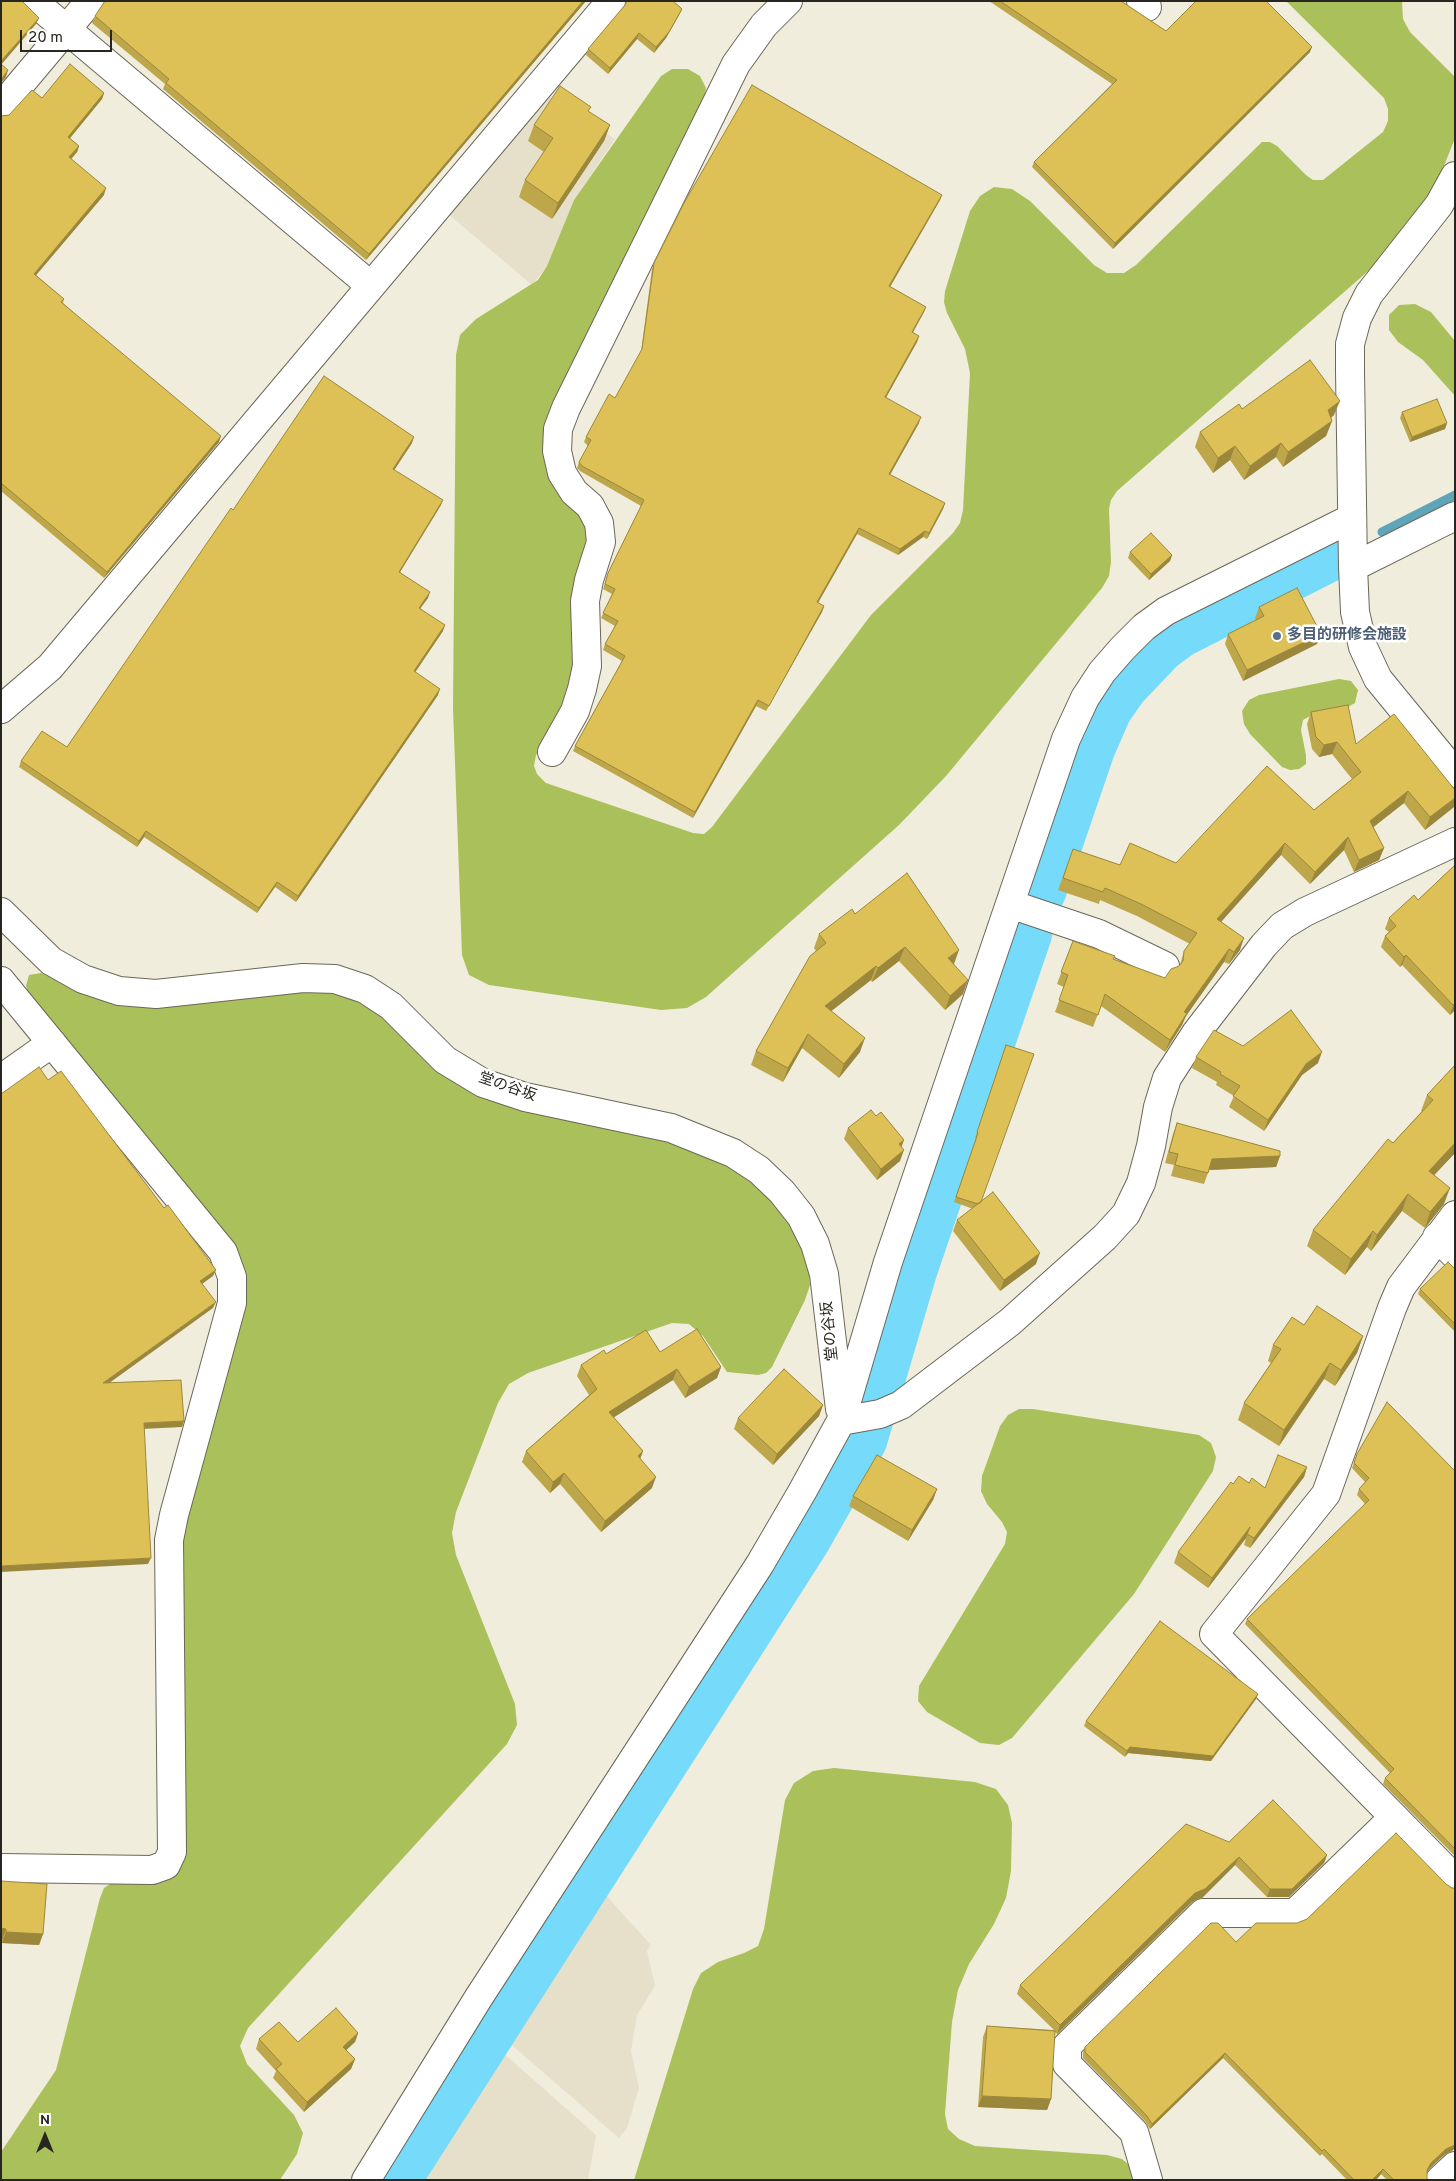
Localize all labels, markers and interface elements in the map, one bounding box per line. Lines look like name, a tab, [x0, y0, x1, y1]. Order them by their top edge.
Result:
scale bar	[22, 20, 115, 52]
text: 20 m	[28, 29, 63, 48]
place label: 多目的研修会施設	[1287, 627, 1407, 645]
marker: 多目的研修会施設	[1271, 630, 1283, 642]
street label: 堂の谷坂	[476, 1070, 538, 1106]
street label: 堂の谷坂	[819, 1300, 843, 1362]
north arrow	[20, 2111, 70, 2161]
text: N	[40, 2112, 50, 2129]

